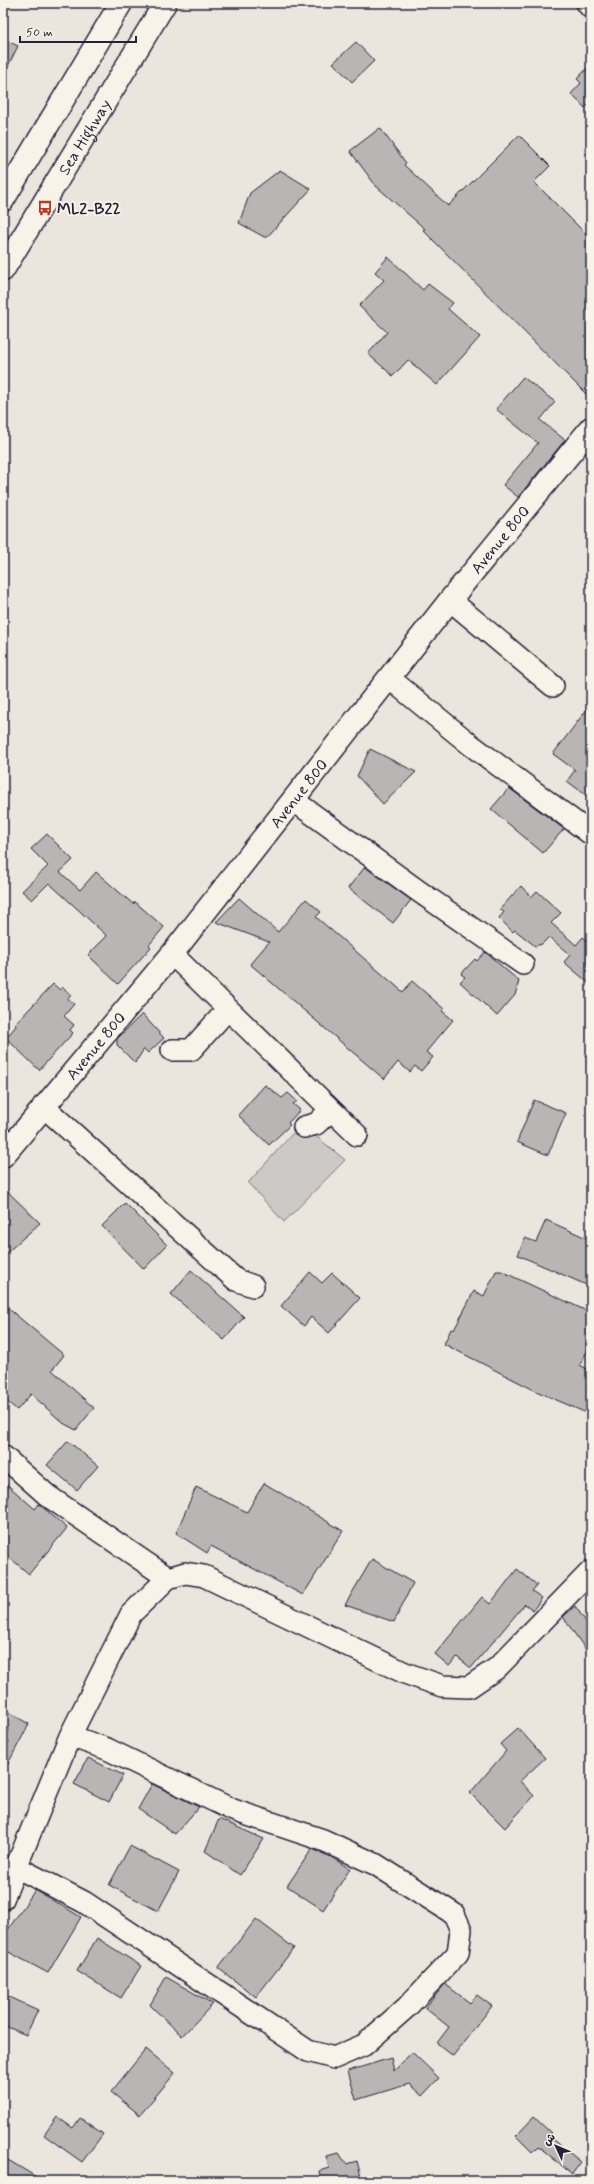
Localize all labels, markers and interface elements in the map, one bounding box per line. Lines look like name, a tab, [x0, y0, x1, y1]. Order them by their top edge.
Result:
scale bar	[20, 18, 136, 44]
text: 50 m	[26, 25, 53, 41]
street label: Sea Highway	[54, 96, 116, 179]
bus stop icon: ML2-B22	[36, 199, 54, 217]
place label: ML2-B22	[57, 199, 121, 220]
street label: Avenue 800	[467, 502, 535, 579]
street label: Avenue 800	[266, 755, 333, 833]
street label: Avenue 800	[62, 1008, 131, 1085]
north arrow	[536, 2126, 576, 2166]
text: ش	[540, 2131, 559, 2149]

